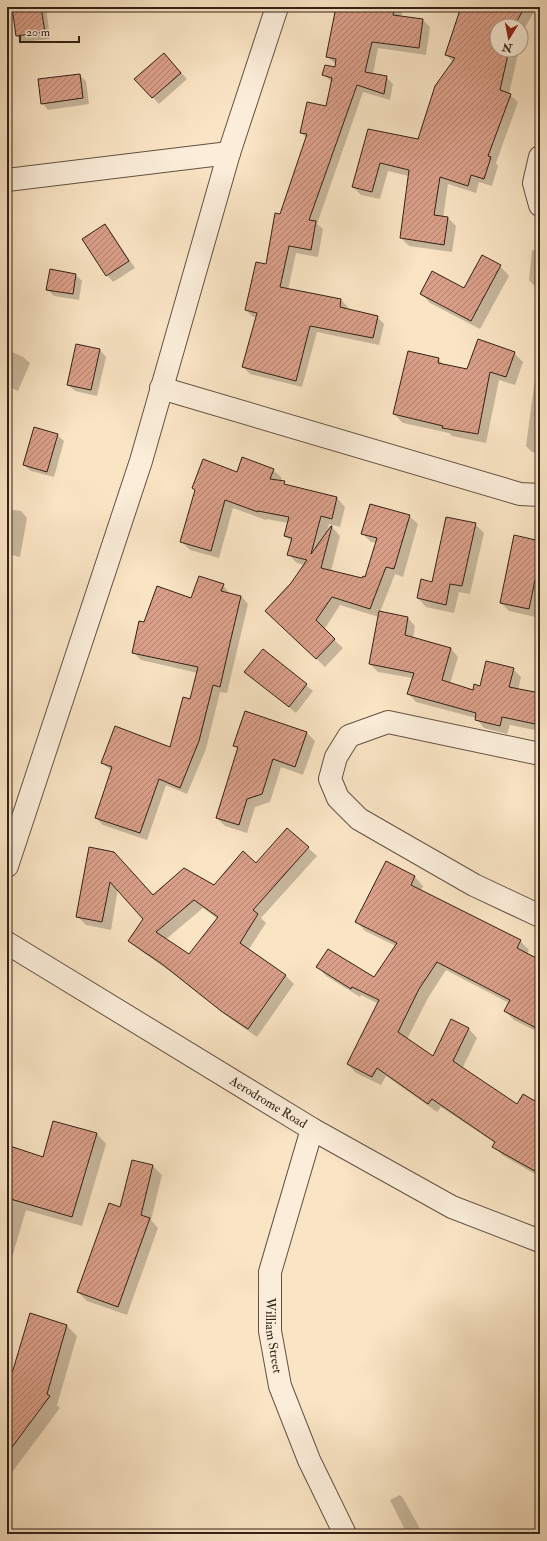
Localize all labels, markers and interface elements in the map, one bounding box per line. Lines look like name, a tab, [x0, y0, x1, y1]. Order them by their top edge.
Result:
scale bar	[20, 18, 79, 44]
north arrow	[489, 18, 529, 58]
text: 20 m	[26, 25, 51, 40]
text: N	[500, 40, 514, 55]
street label: Aerodrome Road	[226, 1072, 310, 1132]
street label: William Street	[262, 1297, 286, 1375]

